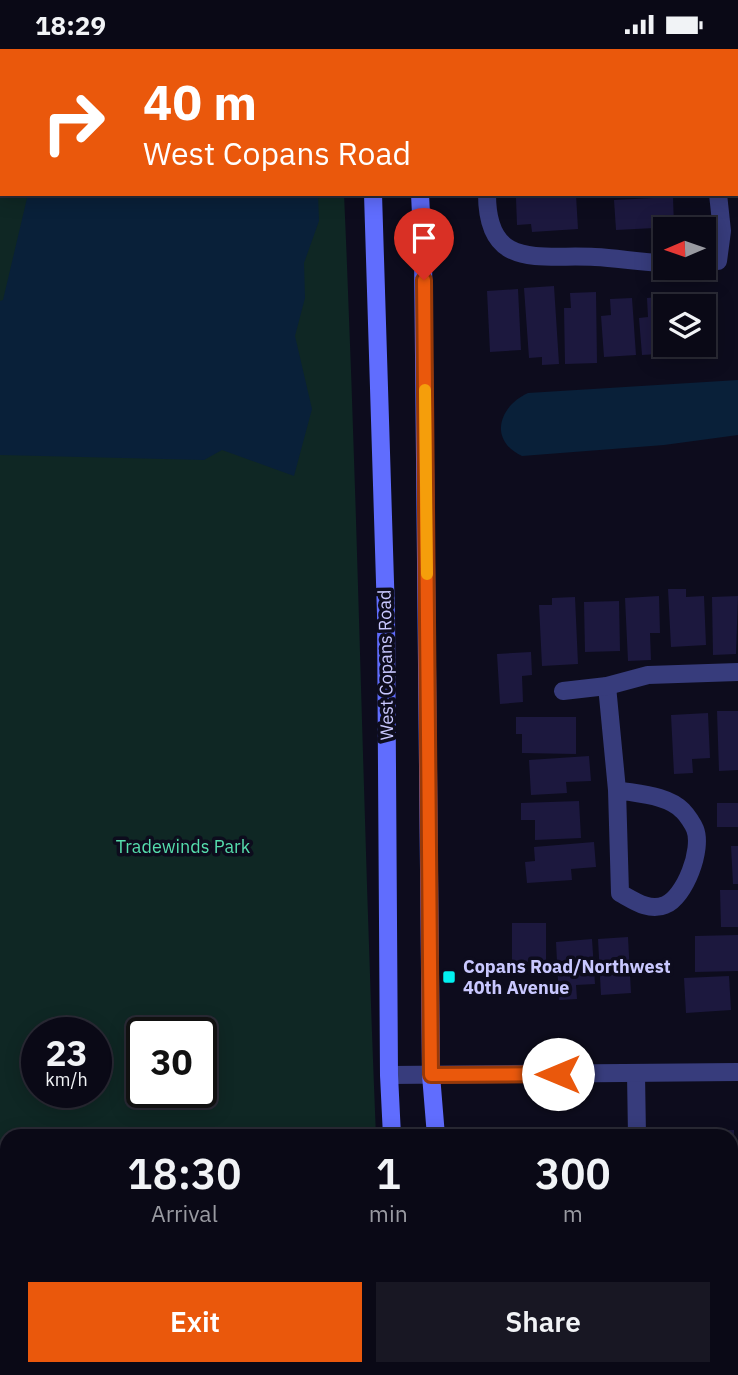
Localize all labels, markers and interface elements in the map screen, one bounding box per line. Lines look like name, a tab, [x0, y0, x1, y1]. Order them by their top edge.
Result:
text: 18:29	[35, 8, 106, 42]
text: 40 m	[143, 70, 257, 133]
icon: right	[28, 77, 119, 168]
text: West Copans Road	[143, 132, 411, 174]
pin	[394, 208, 454, 280]
north arrow	[653, 217, 716, 280]
map controls	[653, 217, 716, 357]
icon: arrive	[405, 219, 443, 257]
button: layers	[653, 294, 716, 357]
street label: West Copans Road	[373, 589, 398, 741]
park label: Tradewinds Park	[116, 835, 251, 858]
place label: Copans Road/Northwest 40th Avenue	[463, 955, 671, 999]
marker: Copans Road/Northwest 40th Avenue	[441, 969, 457, 985]
speed limit sign: 30	[126, 1017, 217, 1108]
text: 23	[45, 1030, 88, 1076]
position arrow	[521, 1037, 595, 1111]
text: km/h	[45, 1068, 88, 1091]
text: 18:30	[127, 1146, 242, 1201]
text: 1	[376, 1146, 401, 1201]
text: 300	[535, 1146, 611, 1201]
text: Arrival	[151, 1198, 218, 1228]
text: min	[369, 1198, 408, 1228]
text: m	[563, 1198, 583, 1228]
button: Exit	[28, 1282, 362, 1362]
button: Share	[376, 1282, 710, 1362]

